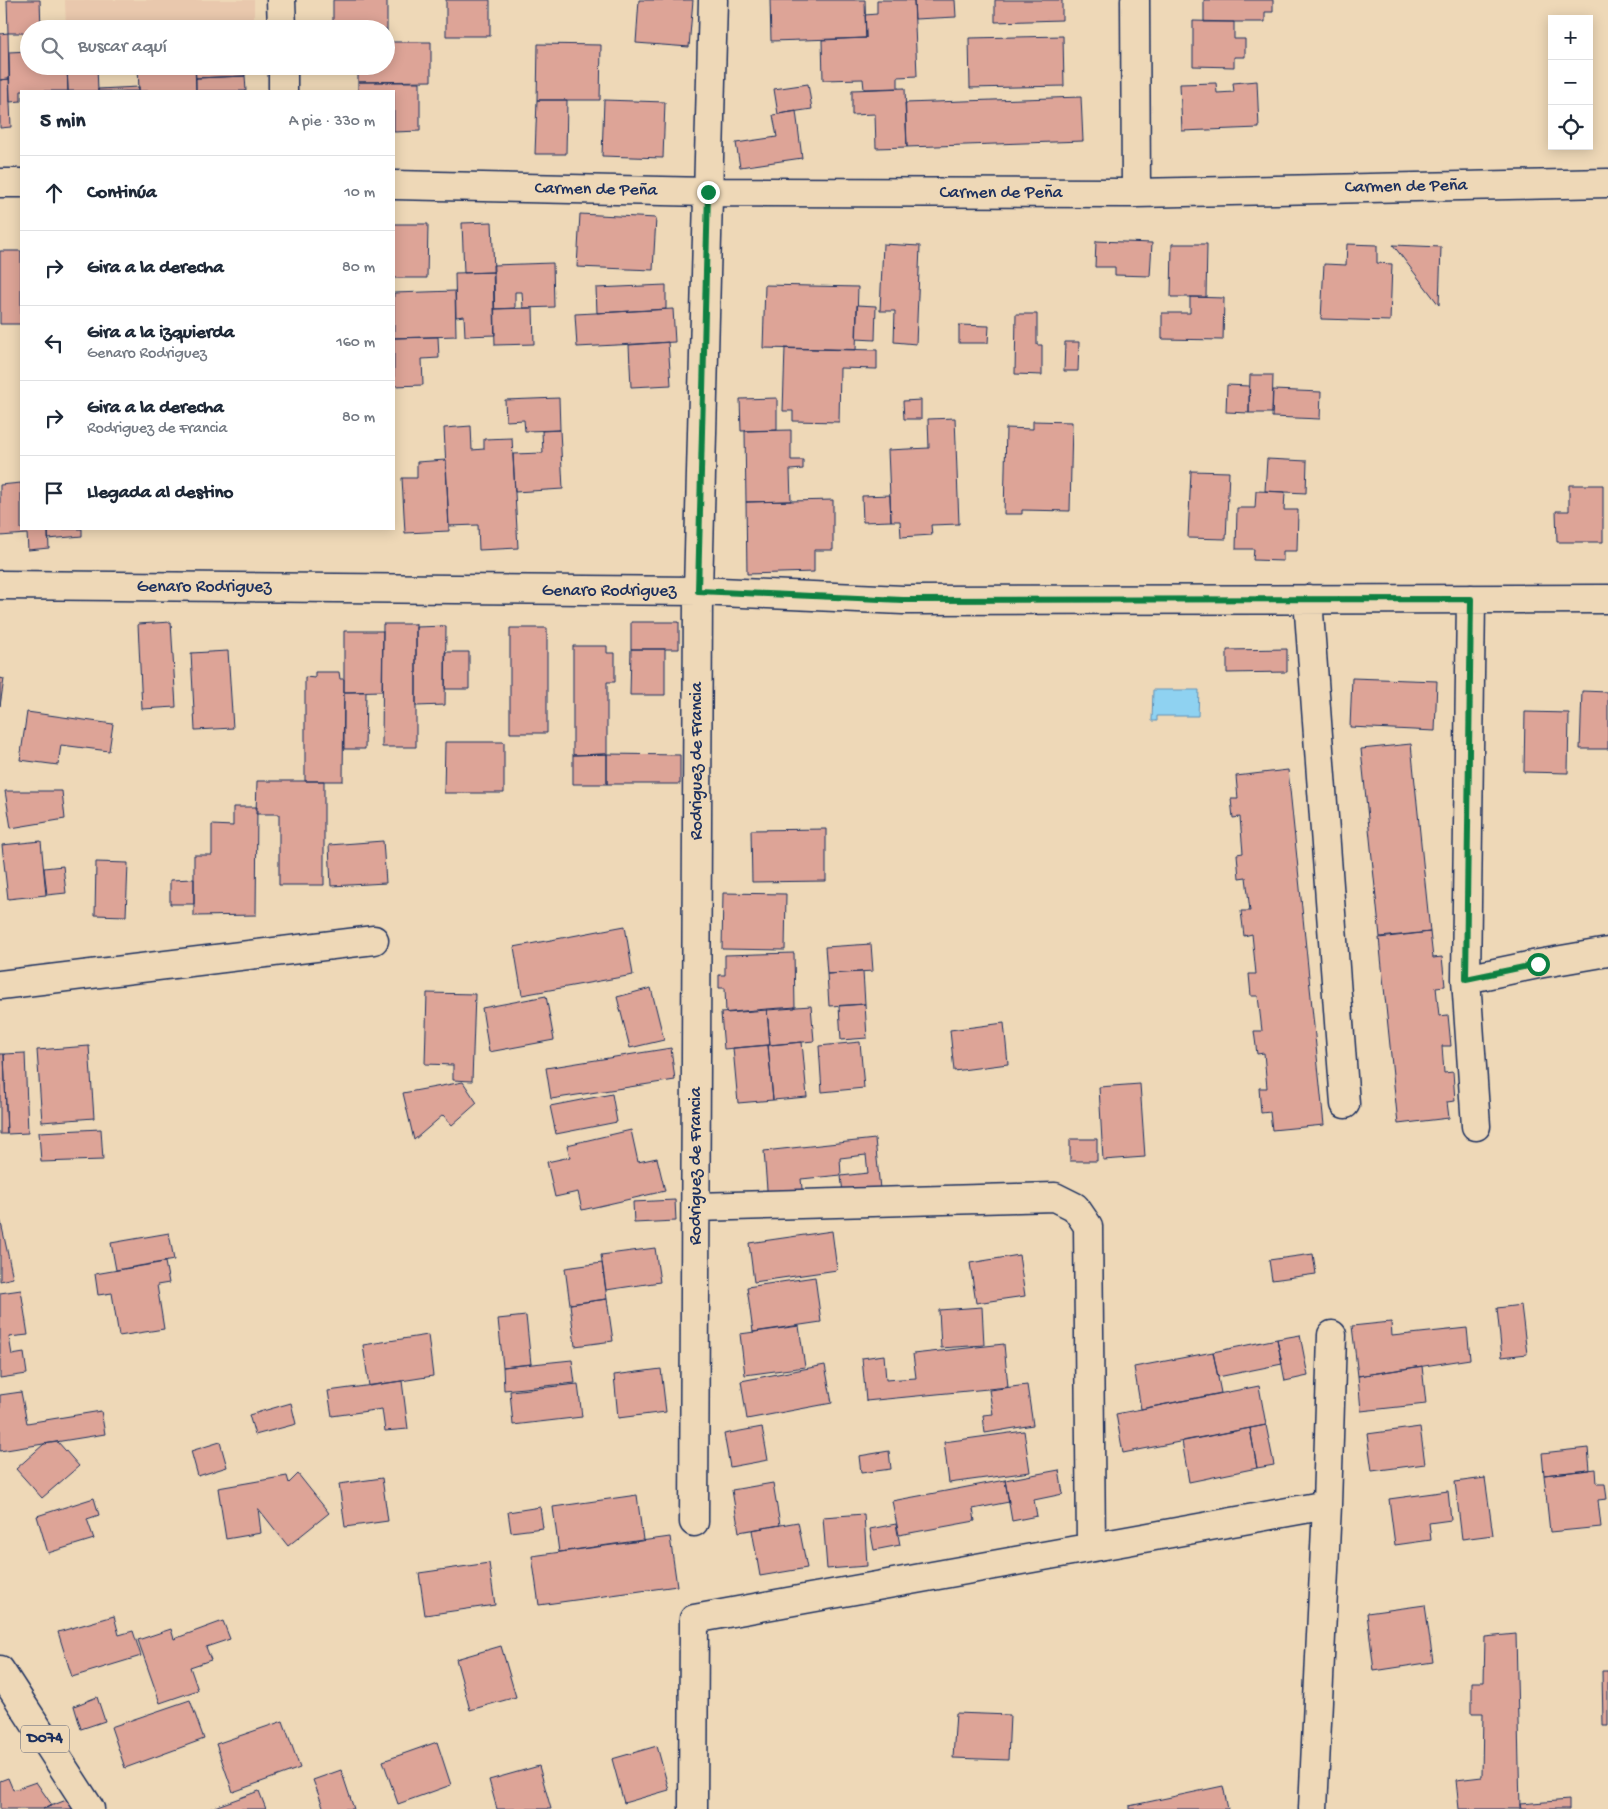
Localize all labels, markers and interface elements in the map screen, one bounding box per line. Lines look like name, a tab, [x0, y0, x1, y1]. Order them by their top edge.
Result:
map controls	[1548, 15, 1593, 150]
button: +	[1548, 15, 1593, 60]
search box	[20, 20, 395, 75]
icon: search	[38, 34, 66, 62]
text: Buscar aquí	[78, 36, 167, 59]
button: −	[1548, 60, 1593, 105]
button: locate	[1548, 105, 1593, 150]
text: 5 min	[40, 110, 85, 135]
text: A pie · 330 m	[289, 113, 375, 132]
street label: Carmen de Peña	[1344, 175, 1469, 199]
street label: Carmen de Peña	[534, 178, 659, 202]
icon: ahead	[40, 179, 68, 207]
route end	[697, 181, 720, 204]
text: Continúa	[87, 182, 157, 205]
street label: Carmen de Peña	[940, 183, 1063, 204]
text: 10 m	[344, 184, 375, 203]
icon: right	[40, 254, 68, 282]
text: Gira a la derecha	[87, 257, 224, 280]
text: 80 m	[342, 259, 375, 278]
text: Gira a la izquierda	[87, 322, 234, 345]
icon: left	[40, 329, 68, 357]
text: 160 m	[336, 334, 375, 353]
text: Genaro Rodriguez	[87, 345, 207, 364]
text: Gira a la derecha	[87, 397, 224, 420]
icon: right	[40, 404, 68, 432]
text: 80 m	[342, 409, 375, 428]
text: Rodriguez de Francia	[87, 420, 227, 439]
icon: arrive	[40, 479, 68, 507]
text: Llegada al destino	[87, 482, 233, 505]
street label: Genaro Rodriguez	[137, 577, 272, 598]
street label: Genaro Rodriguez	[542, 581, 677, 602]
street label: Rodriguez de Francia	[687, 681, 708, 840]
route start	[1527, 953, 1550, 976]
street label: Rodriguez de Francia	[686, 1086, 707, 1245]
road number: D074	[21, 1726, 69, 1752]

